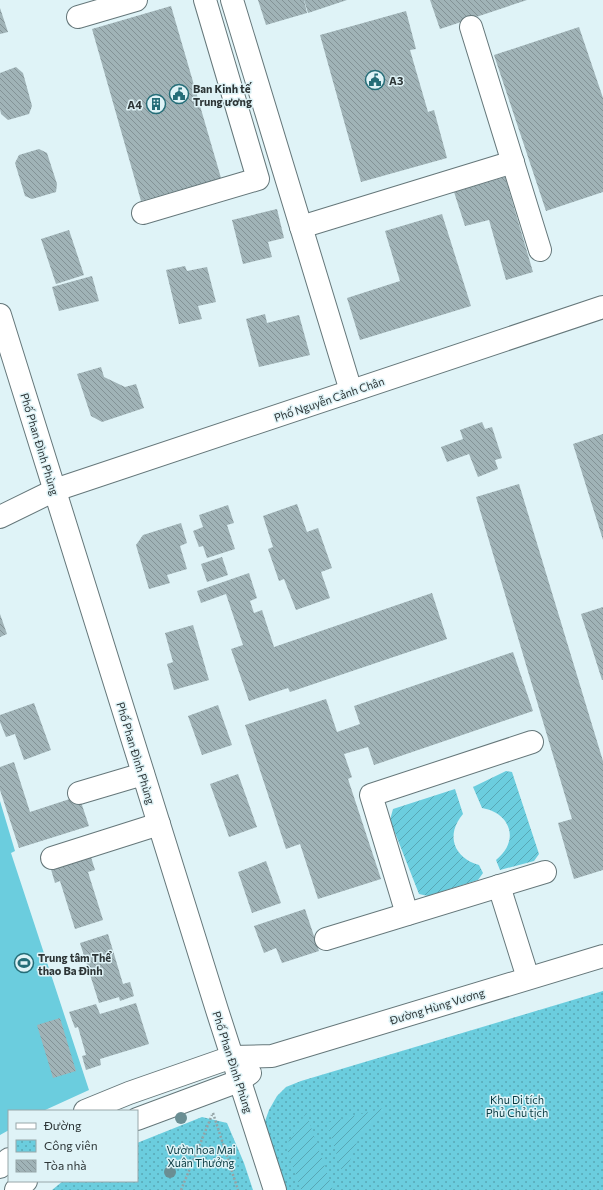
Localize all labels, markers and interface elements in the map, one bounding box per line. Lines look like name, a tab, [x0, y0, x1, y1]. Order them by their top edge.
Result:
public building icon: A3	[364, 69, 386, 91]
place label: A3	[389, 74, 403, 87]
place label: Ban Kinh tế Trung ương	[193, 82, 253, 108]
public building icon: Ban Kinh tế Trung ương	[168, 83, 190, 105]
building icon: A4	[145, 93, 167, 115]
place label: A4	[127, 98, 142, 111]
street label: Phố Nguyễn Cảnh Chân	[272, 373, 386, 424]
street label: Phố Phan Đình Phùng	[18, 391, 62, 497]
street label: Phố Phan Đình Phùng	[114, 700, 158, 806]
place label: Trung tâm Thể thao Ba Đình	[38, 951, 112, 977]
sports icon: Trung tâm Thể thao Ba Đình	[13, 952, 35, 974]
street label: Đường Hùng Vương	[387, 985, 486, 1027]
street label: Phố Phan Đình Phùng	[210, 1009, 256, 1115]
park label: Khu Di tích Phủ Chủ tịch	[486, 1093, 548, 1119]
legend	[8, 1110, 138, 1182]
text: Đường	[43, 1118, 82, 1132]
text: Công viên	[44, 1138, 98, 1152]
park label: Vườn hoa Mai Xuân Thưởng	[166, 1143, 236, 1169]
text: Tòa nhà	[44, 1158, 86, 1172]

